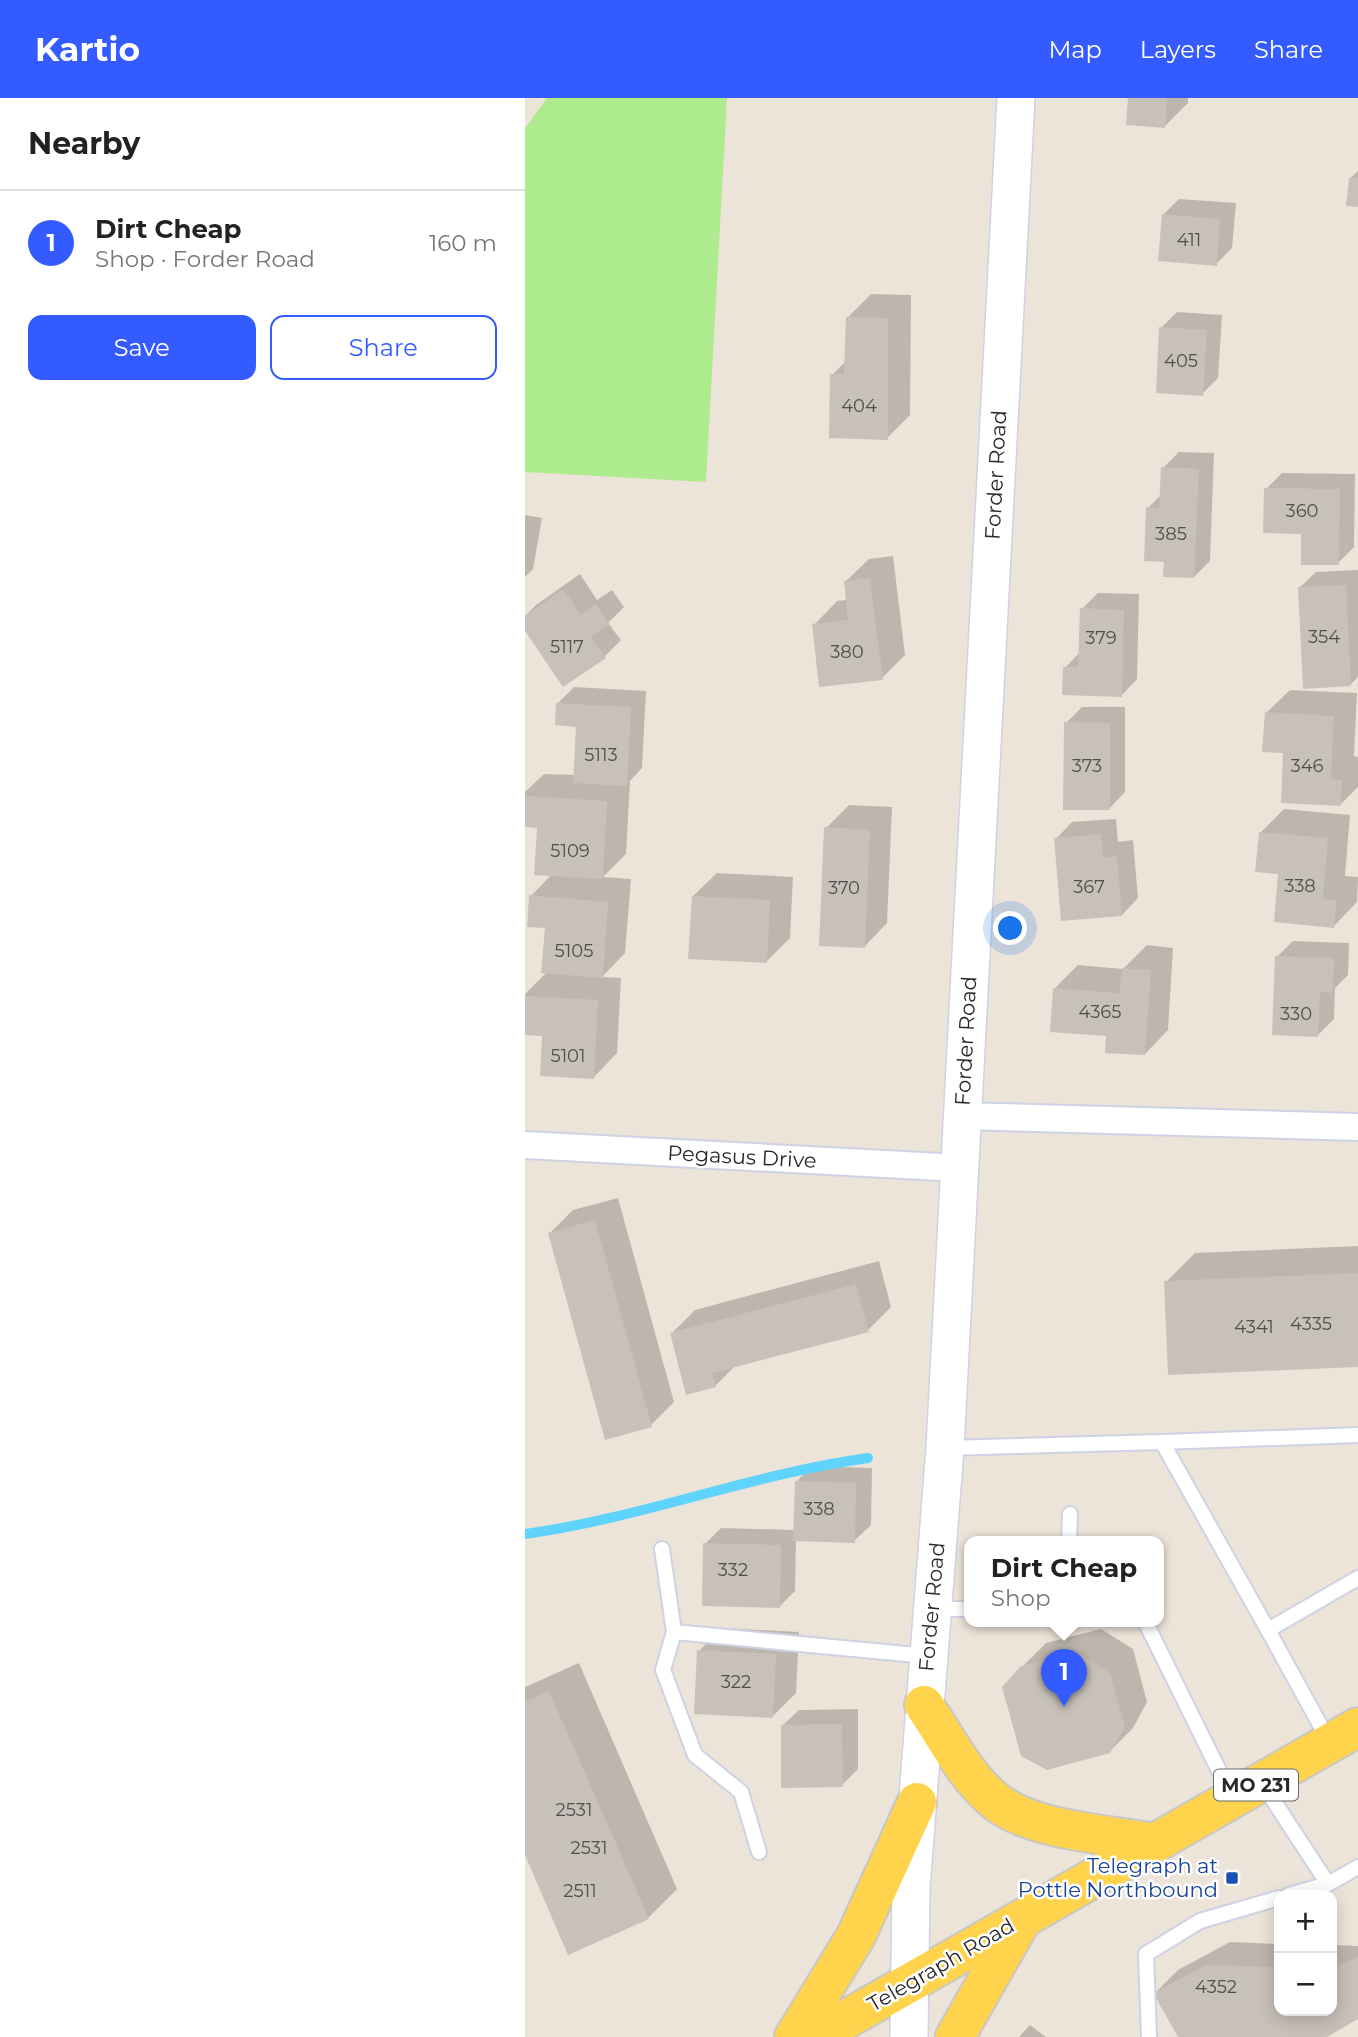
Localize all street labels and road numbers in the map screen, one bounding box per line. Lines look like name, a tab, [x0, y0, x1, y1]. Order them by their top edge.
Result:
street label: Forder Road	[980, 409, 1011, 541]
street label: Forder Road	[950, 975, 981, 1107]
street label: Pegasus Drive	[667, 1140, 817, 1173]
street label: Forder Road	[913, 1541, 950, 1673]
road number: MO 231	[1214, 1770, 1298, 1800]
street label: Telegraph Road	[863, 1912, 1018, 2017]

